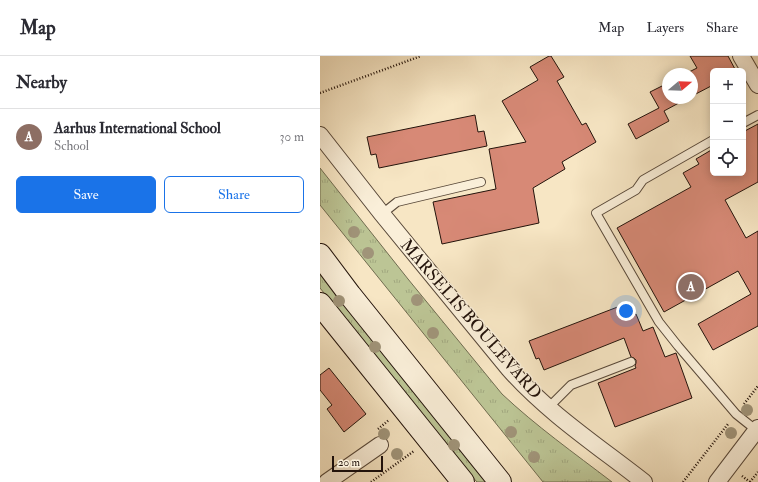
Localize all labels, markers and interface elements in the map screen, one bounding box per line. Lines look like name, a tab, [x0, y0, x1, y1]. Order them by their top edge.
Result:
text: Map	[20, 16, 56, 40]
text: Map	[598, 19, 624, 36]
text: Layers	[646, 19, 684, 36]
text: Share	[706, 19, 738, 36]
north arrow	[662, 68, 698, 104]
map controls	[710, 68, 746, 176]
button: +	[710, 68, 746, 104]
text: Nearby	[16, 72, 67, 93]
button: −	[710, 104, 746, 140]
text: Aarhus International School	[54, 119, 221, 138]
text: A	[25, 129, 33, 145]
text: 30 m	[280, 129, 304, 145]
text: School	[54, 138, 89, 154]
button: locate	[710, 140, 746, 176]
button: Save	[16, 176, 156, 213]
button: Share	[164, 176, 304, 213]
street label: MARSELIS BOULEVARD	[396, 235, 546, 403]
pin: A	[678, 272, 704, 302]
your location	[616, 301, 636, 321]
scale bar	[332, 454, 383, 473]
text: 20 m	[338, 456, 360, 469]

